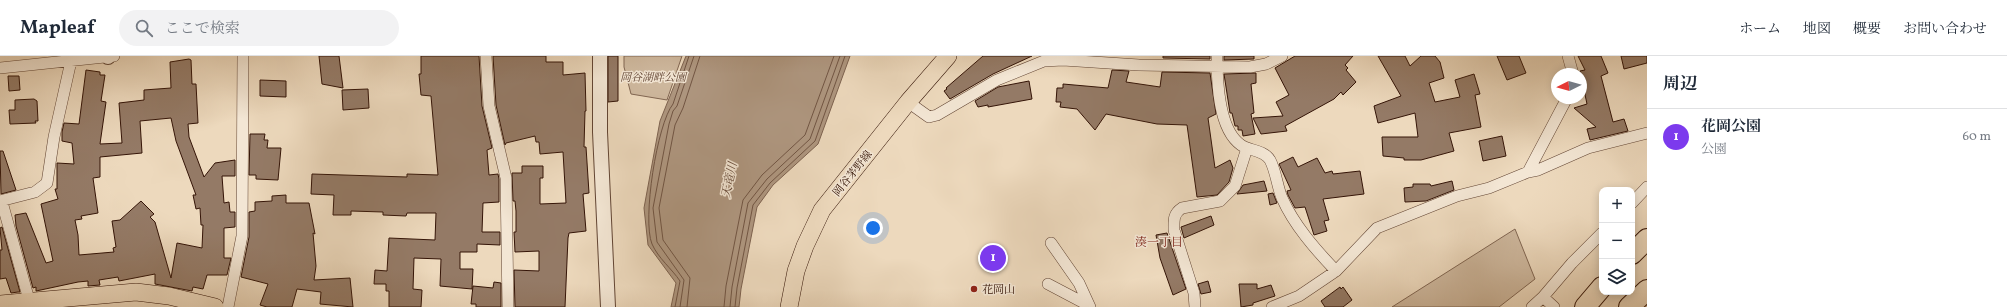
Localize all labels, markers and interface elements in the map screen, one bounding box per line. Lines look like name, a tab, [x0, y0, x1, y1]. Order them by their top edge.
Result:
search box	[119, 10, 399, 46]
text: Mapleaf	[20, 15, 95, 41]
icon: search	[133, 17, 155, 39]
text: ここで検索	[165, 19, 240, 40]
text: ホーム	[1739, 20, 1781, 39]
text: 地図	[1803, 20, 1831, 39]
text: 概要	[1853, 20, 1881, 39]
text: お問い合わせ	[1903, 20, 1987, 39]
north arrow	[1551, 68, 1587, 104]
park label: 岡谷湖畔公園	[620, 71, 688, 86]
text: 周辺	[1663, 73, 1697, 96]
text: 花岡公園	[1701, 117, 1761, 138]
text: 1	[1673, 128, 1679, 146]
text: 60 m	[1963, 128, 1991, 146]
text: 公園	[1701, 141, 1727, 159]
street label: 岡谷茅野線	[830, 148, 876, 200]
water label: 天竜川	[718, 159, 742, 199]
map controls	[1599, 187, 1635, 295]
button: +	[1599, 187, 1635, 223]
your location	[863, 218, 883, 238]
button: −	[1599, 223, 1635, 259]
district label: 湊一丁目	[1135, 235, 1183, 251]
pin: 1	[980, 243, 1006, 273]
button: layers	[1599, 259, 1635, 295]
place label: 花岡山	[982, 283, 1015, 298]
marker: 花岡山	[969, 284, 979, 294]

